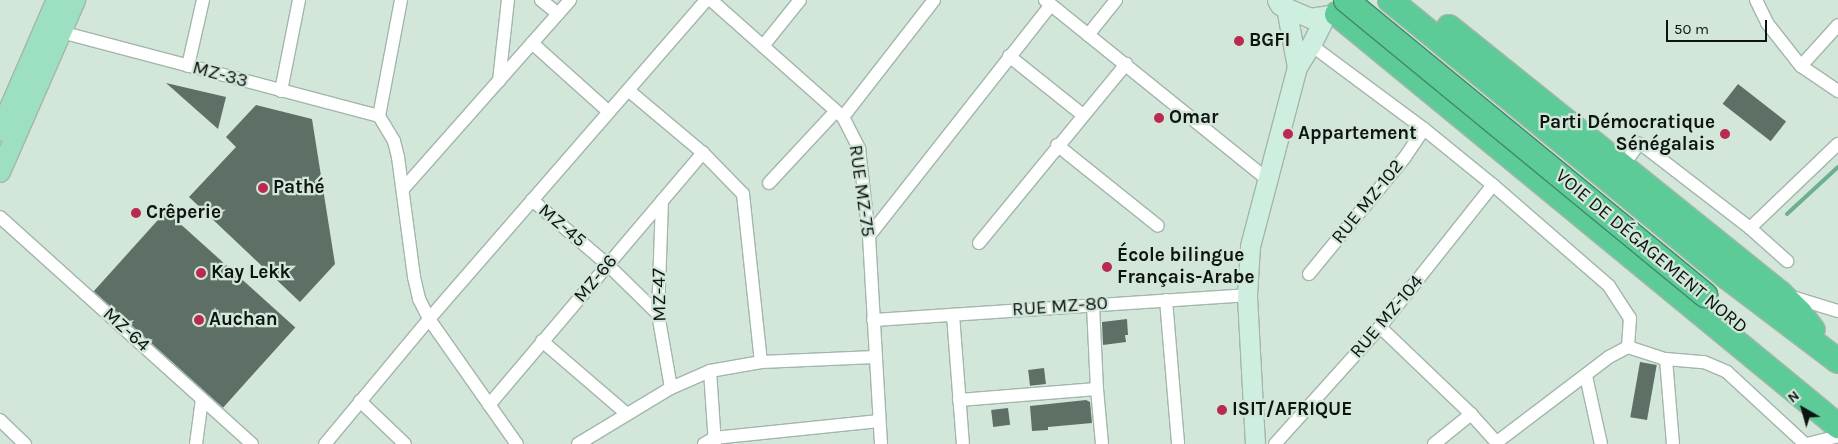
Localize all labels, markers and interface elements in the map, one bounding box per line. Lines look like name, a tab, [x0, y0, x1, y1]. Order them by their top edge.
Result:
scale bar	[1668, 10, 1769, 42]
text: 50 m	[1674, 20, 1709, 38]
place label: BGFI	[1249, 30, 1290, 52]
marker: BGFI	[1233, 35, 1245, 47]
street label: MZ-33	[190, 57, 250, 93]
place label: Omar	[1169, 107, 1219, 129]
marker: Omar	[1153, 112, 1165, 124]
place label: Parti Démocratique Sénégalais	[1539, 112, 1715, 156]
place label: Appartement	[1298, 123, 1417, 145]
marker: Appartement	[1282, 128, 1294, 140]
marker: Parti Démocratique Sénégalais	[1719, 128, 1731, 140]
street label: RUE MZ-75	[843, 143, 879, 239]
street label: RUE MZ-102	[1327, 155, 1409, 249]
street label: VOIE DE DÉGAGEMENT NORD	[1550, 165, 1752, 339]
place label: Pathé	[273, 177, 325, 199]
marker: Pathé	[257, 182, 269, 194]
street label: MZ-45	[533, 200, 591, 252]
place label: Crêperie	[146, 202, 221, 224]
marker: Crêperie	[130, 207, 142, 219]
place label: École bilingue Français-Arabe	[1117, 245, 1255, 289]
street label: MZ-66	[569, 250, 623, 308]
marker: École bilingue Français-Arabe	[1101, 261, 1113, 273]
place label: Kay Lekk	[211, 262, 291, 284]
marker: Kay Lekk	[195, 267, 207, 279]
street label: MZ-47	[648, 268, 672, 322]
street label: RUE MZ-104	[1346, 271, 1428, 363]
street label: RUE MZ-80	[1011, 292, 1109, 322]
street label: MZ-64	[98, 303, 154, 357]
place label: Auchan	[209, 309, 278, 331]
marker: Auchan	[193, 314, 205, 326]
north arrow	[1778, 384, 1828, 434]
text: N	[1784, 387, 1803, 407]
place label: ISIT/AFRIQUE	[1232, 399, 1352, 421]
marker: ISIT/AFRIQUE	[1216, 404, 1228, 416]

